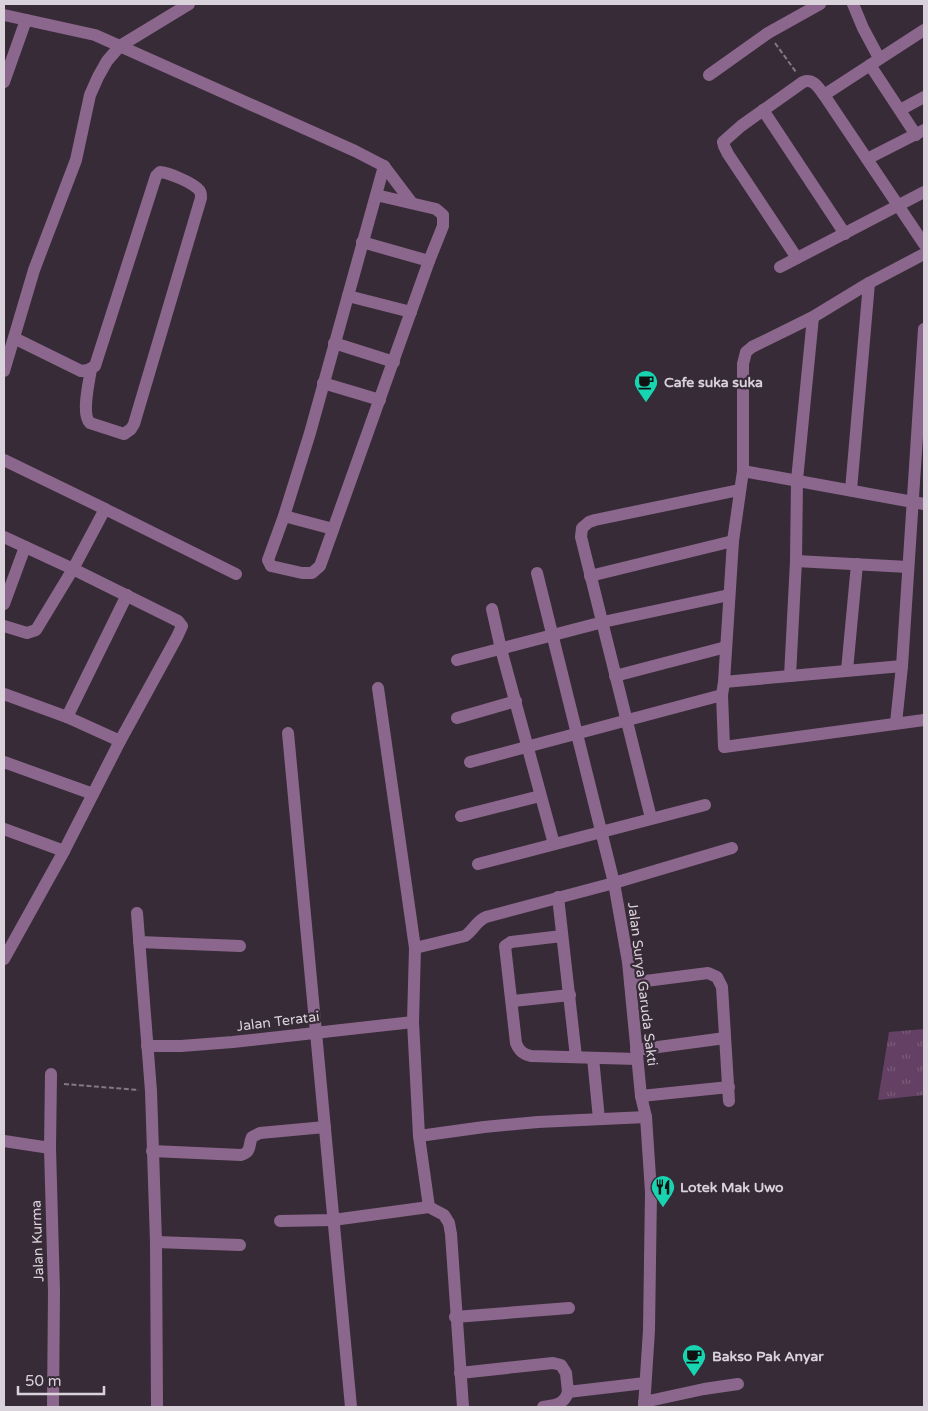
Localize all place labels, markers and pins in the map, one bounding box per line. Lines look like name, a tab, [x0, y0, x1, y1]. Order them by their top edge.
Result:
cafe icon: Cafe suka suka	[633, 369, 659, 403]
place label: Cafe suka suka	[664, 374, 763, 391]
restaurant icon: Lotek Mak Uwo	[650, 1174, 676, 1208]
place label: Lotek Mak Uwo	[680, 1179, 784, 1196]
cafe icon: Bakso Pak Anyar	[681, 1343, 707, 1377]
place label: Bakso Pak Anyar	[712, 1348, 824, 1365]

